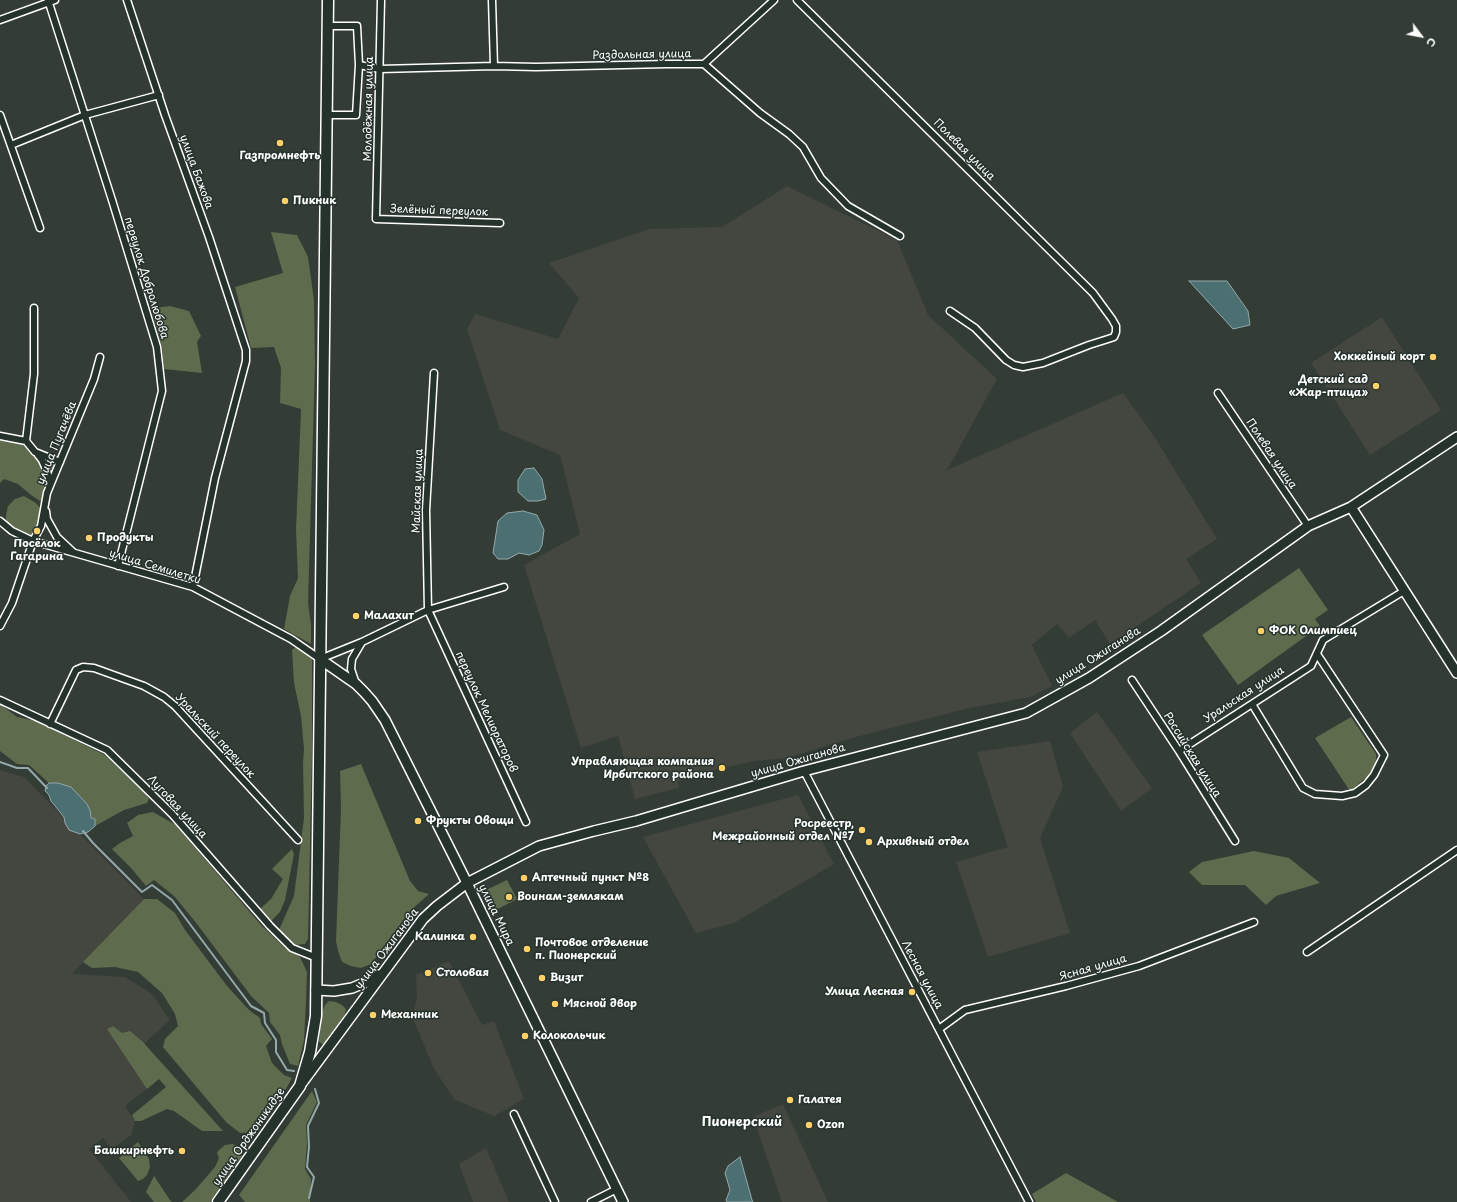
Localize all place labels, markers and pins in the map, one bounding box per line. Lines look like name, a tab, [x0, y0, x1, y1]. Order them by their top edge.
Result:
marker: Газпромнефть	[275, 138, 285, 148]
place label: Газпромнефть	[240, 149, 320, 163]
place label: Пикник	[293, 194, 336, 208]
marker: Пикник	[280, 196, 290, 206]
place label: Хоккейный корт	[1334, 350, 1425, 364]
marker: Хоккейный корт	[1428, 352, 1438, 362]
place label: Детский сад «Жар-птица»	[1289, 373, 1368, 399]
marker: Детский сад «Жар-птица»	[1371, 381, 1381, 391]
marker: Посёлок Гагарина	[32, 526, 42, 536]
place label: Продукты	[97, 531, 154, 545]
marker: Продукты	[84, 533, 94, 543]
place label: Посёлок Гагарина	[10, 537, 64, 563]
place label: Малахит	[364, 609, 414, 623]
marker: Малахит	[351, 611, 361, 621]
place label: ФОК Олимпиец	[1269, 624, 1357, 638]
marker: ФОК Олимпиец	[1256, 626, 1266, 636]
place label: Управляющая компания Ирбитского района	[571, 755, 714, 781]
marker: Управляющая компания Ирбитского района	[717, 763, 727, 773]
place label: Фрукты Овощи	[426, 814, 514, 828]
marker: Фрукты Овощи	[413, 816, 423, 826]
place label: Росреестр, Межрайонный отдел №7	[712, 817, 854, 843]
marker: Росреестр, Межрайонный отдел №7	[857, 825, 867, 835]
place label: Архивный отдел	[877, 835, 969, 849]
marker: Архивный отдел	[864, 837, 874, 847]
place label: Аптечный пункт №8	[532, 871, 649, 885]
marker: Аптечный пункт №8	[519, 873, 529, 883]
place label: Воинам-землякам	[517, 890, 624, 904]
marker: Воинам-землякам	[504, 892, 514, 902]
place label: Калинка	[415, 930, 465, 944]
marker: Калинка	[468, 932, 478, 942]
place label: Почтовое отделение п. Пионерский	[535, 936, 649, 962]
marker: Почтовое отделение п. Пионерский	[522, 944, 532, 954]
place label: Столовая	[436, 966, 489, 980]
marker: Столовая	[423, 968, 433, 978]
place label: Визит	[550, 971, 583, 985]
marker: Визит	[537, 973, 547, 983]
place label: Улица Лесная	[825, 985, 904, 999]
marker: Улица Лесная	[907, 987, 917, 997]
place label: Мясной двор	[563, 997, 637, 1011]
marker: Мясной двор	[550, 999, 560, 1009]
place label: Механник	[381, 1008, 438, 1022]
marker: Механник	[368, 1010, 378, 1020]
place label: Колокольчик	[533, 1029, 606, 1043]
marker: Колокольчик	[520, 1031, 530, 1041]
place label: Галатея	[798, 1093, 842, 1107]
marker: Галатея	[785, 1095, 795, 1105]
place label: Ozon	[817, 1118, 845, 1132]
marker: Ozon	[804, 1120, 814, 1130]
place label: Башкирнефть	[94, 1144, 174, 1158]
marker: Башкирнефть	[177, 1146, 187, 1156]

